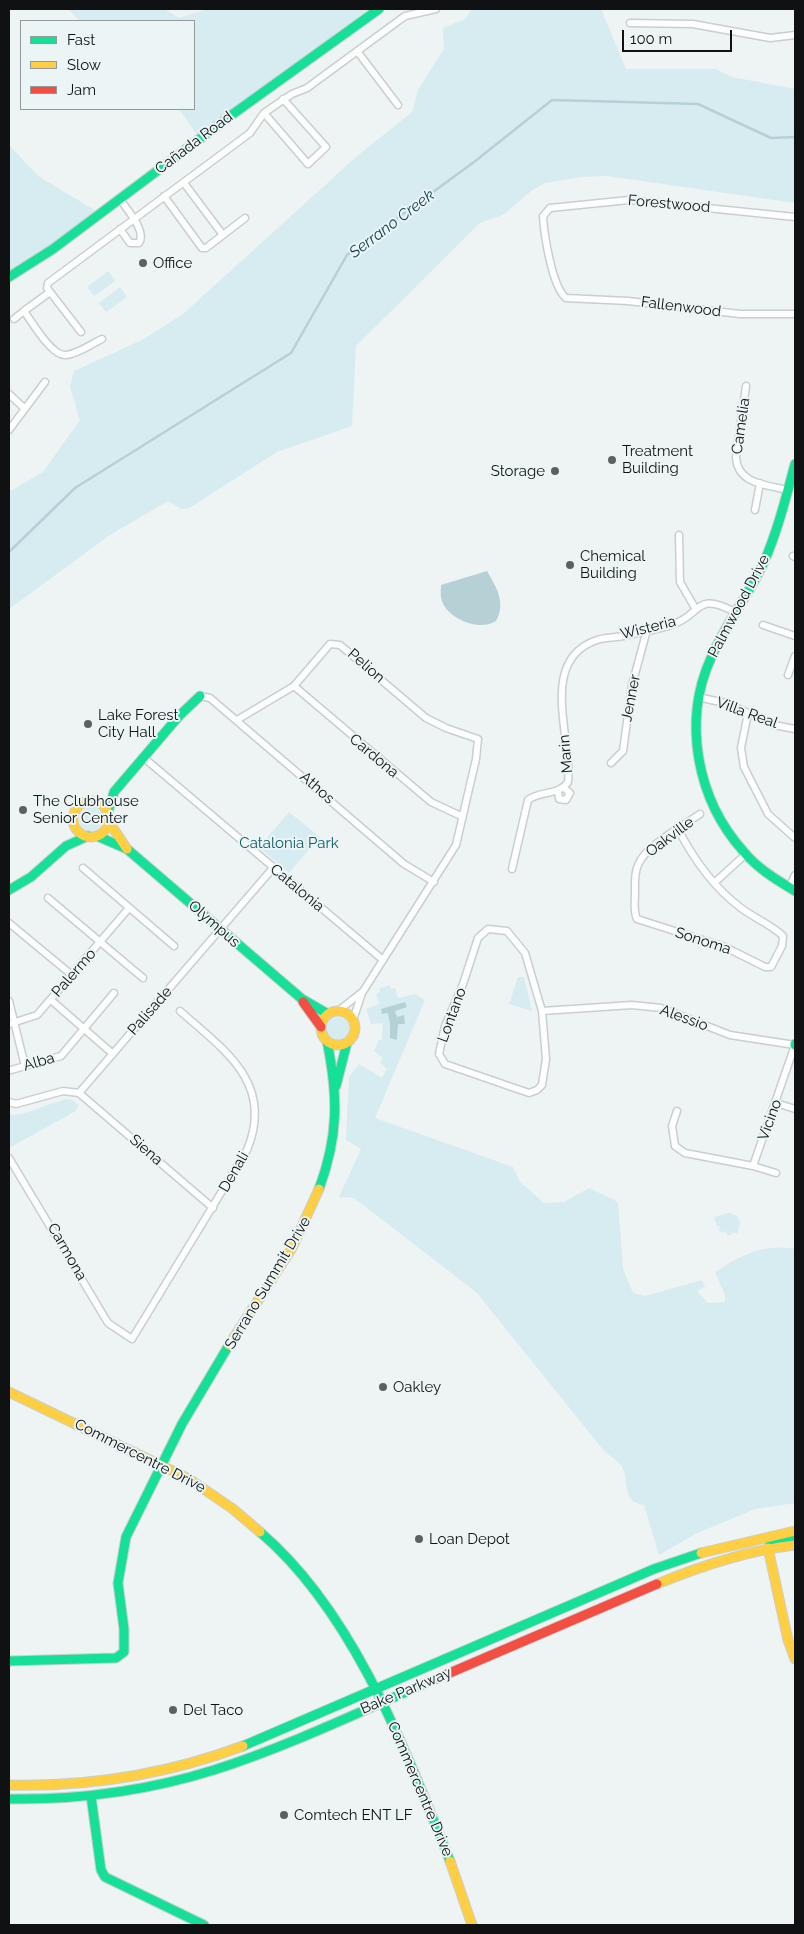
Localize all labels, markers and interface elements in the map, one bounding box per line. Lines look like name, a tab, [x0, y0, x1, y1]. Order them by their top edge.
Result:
legend	[20, 20, 195, 110]
scale bar	[624, 20, 734, 52]
text: 100 m	[630, 30, 672, 48]
text: Fast	[67, 31, 95, 49]
text: Slow	[67, 56, 101, 74]
text: Jam	[67, 81, 96, 99]
street label: Cañada Road	[152, 108, 236, 178]
water label: Serrano Creek	[346, 186, 438, 262]
street label: Forestwood	[627, 191, 711, 217]
place label: Office	[153, 254, 192, 272]
marker: Office	[137, 257, 149, 269]
street label: Fallenwood	[640, 293, 722, 321]
street label: Camelia	[728, 397, 754, 455]
place label: Treatment Building	[622, 442, 693, 477]
marker: Treatment Building	[606, 454, 618, 466]
place label: Storage	[491, 462, 545, 480]
marker: Storage	[549, 465, 561, 477]
place label: Chemical Building	[580, 547, 645, 582]
street label: Palmwood Drive	[704, 552, 774, 660]
marker: Chemical Building	[564, 559, 576, 571]
street label: Wisteria	[618, 612, 678, 644]
street label: Pelion	[344, 645, 388, 687]
street label: Jenner	[618, 673, 644, 723]
street label: Villa Real	[714, 694, 780, 732]
place label: Lake Forest City Hall	[98, 706, 178, 741]
marker: Lake Forest City Hall	[82, 718, 94, 730]
street label: Cardona	[346, 730, 402, 782]
street label: Marin	[555, 734, 577, 774]
street label: Athos	[296, 768, 338, 808]
place label: The Clubhouse Senior Center	[33, 792, 139, 827]
marker: The Clubhouse Senior Center	[17, 804, 29, 816]
street label: Oakville	[642, 813, 698, 861]
park label: Catalonia Park	[239, 834, 339, 852]
street label: Catalonia	[266, 860, 328, 916]
street label: Olympus	[185, 897, 243, 951]
street label: Sonoma	[673, 924, 733, 958]
street label: Palermo	[48, 945, 100, 1001]
street label: Palisade	[124, 983, 176, 1039]
street label: Lontano	[434, 985, 470, 1045]
street label: Alessio	[658, 1001, 710, 1035]
street label: Alba	[21, 1049, 57, 1075]
street label: Vicino	[754, 1097, 786, 1143]
street label: Siena	[126, 1131, 166, 1169]
street label: Denali	[215, 1149, 253, 1195]
street label: Serrano Summit Drive	[221, 1213, 315, 1353]
street label: Carmona	[43, 1220, 91, 1284]
place label: Oakley	[393, 1378, 441, 1396]
marker: Oakley	[377, 1381, 389, 1393]
street label: Commercentre Drive	[71, 1415, 209, 1497]
place label: Loan Depot	[429, 1530, 510, 1548]
marker: Loan Depot	[413, 1533, 425, 1545]
street label: Bake Parkway	[358, 1664, 454, 1718]
place label: Del Taco	[183, 1701, 243, 1719]
marker: Del Taco	[167, 1704, 179, 1716]
street label: Commercentre Drive	[383, 1719, 457, 1859]
place label: Comtech ENT LF	[294, 1806, 413, 1824]
marker: Comtech ENT LF	[278, 1809, 290, 1821]

